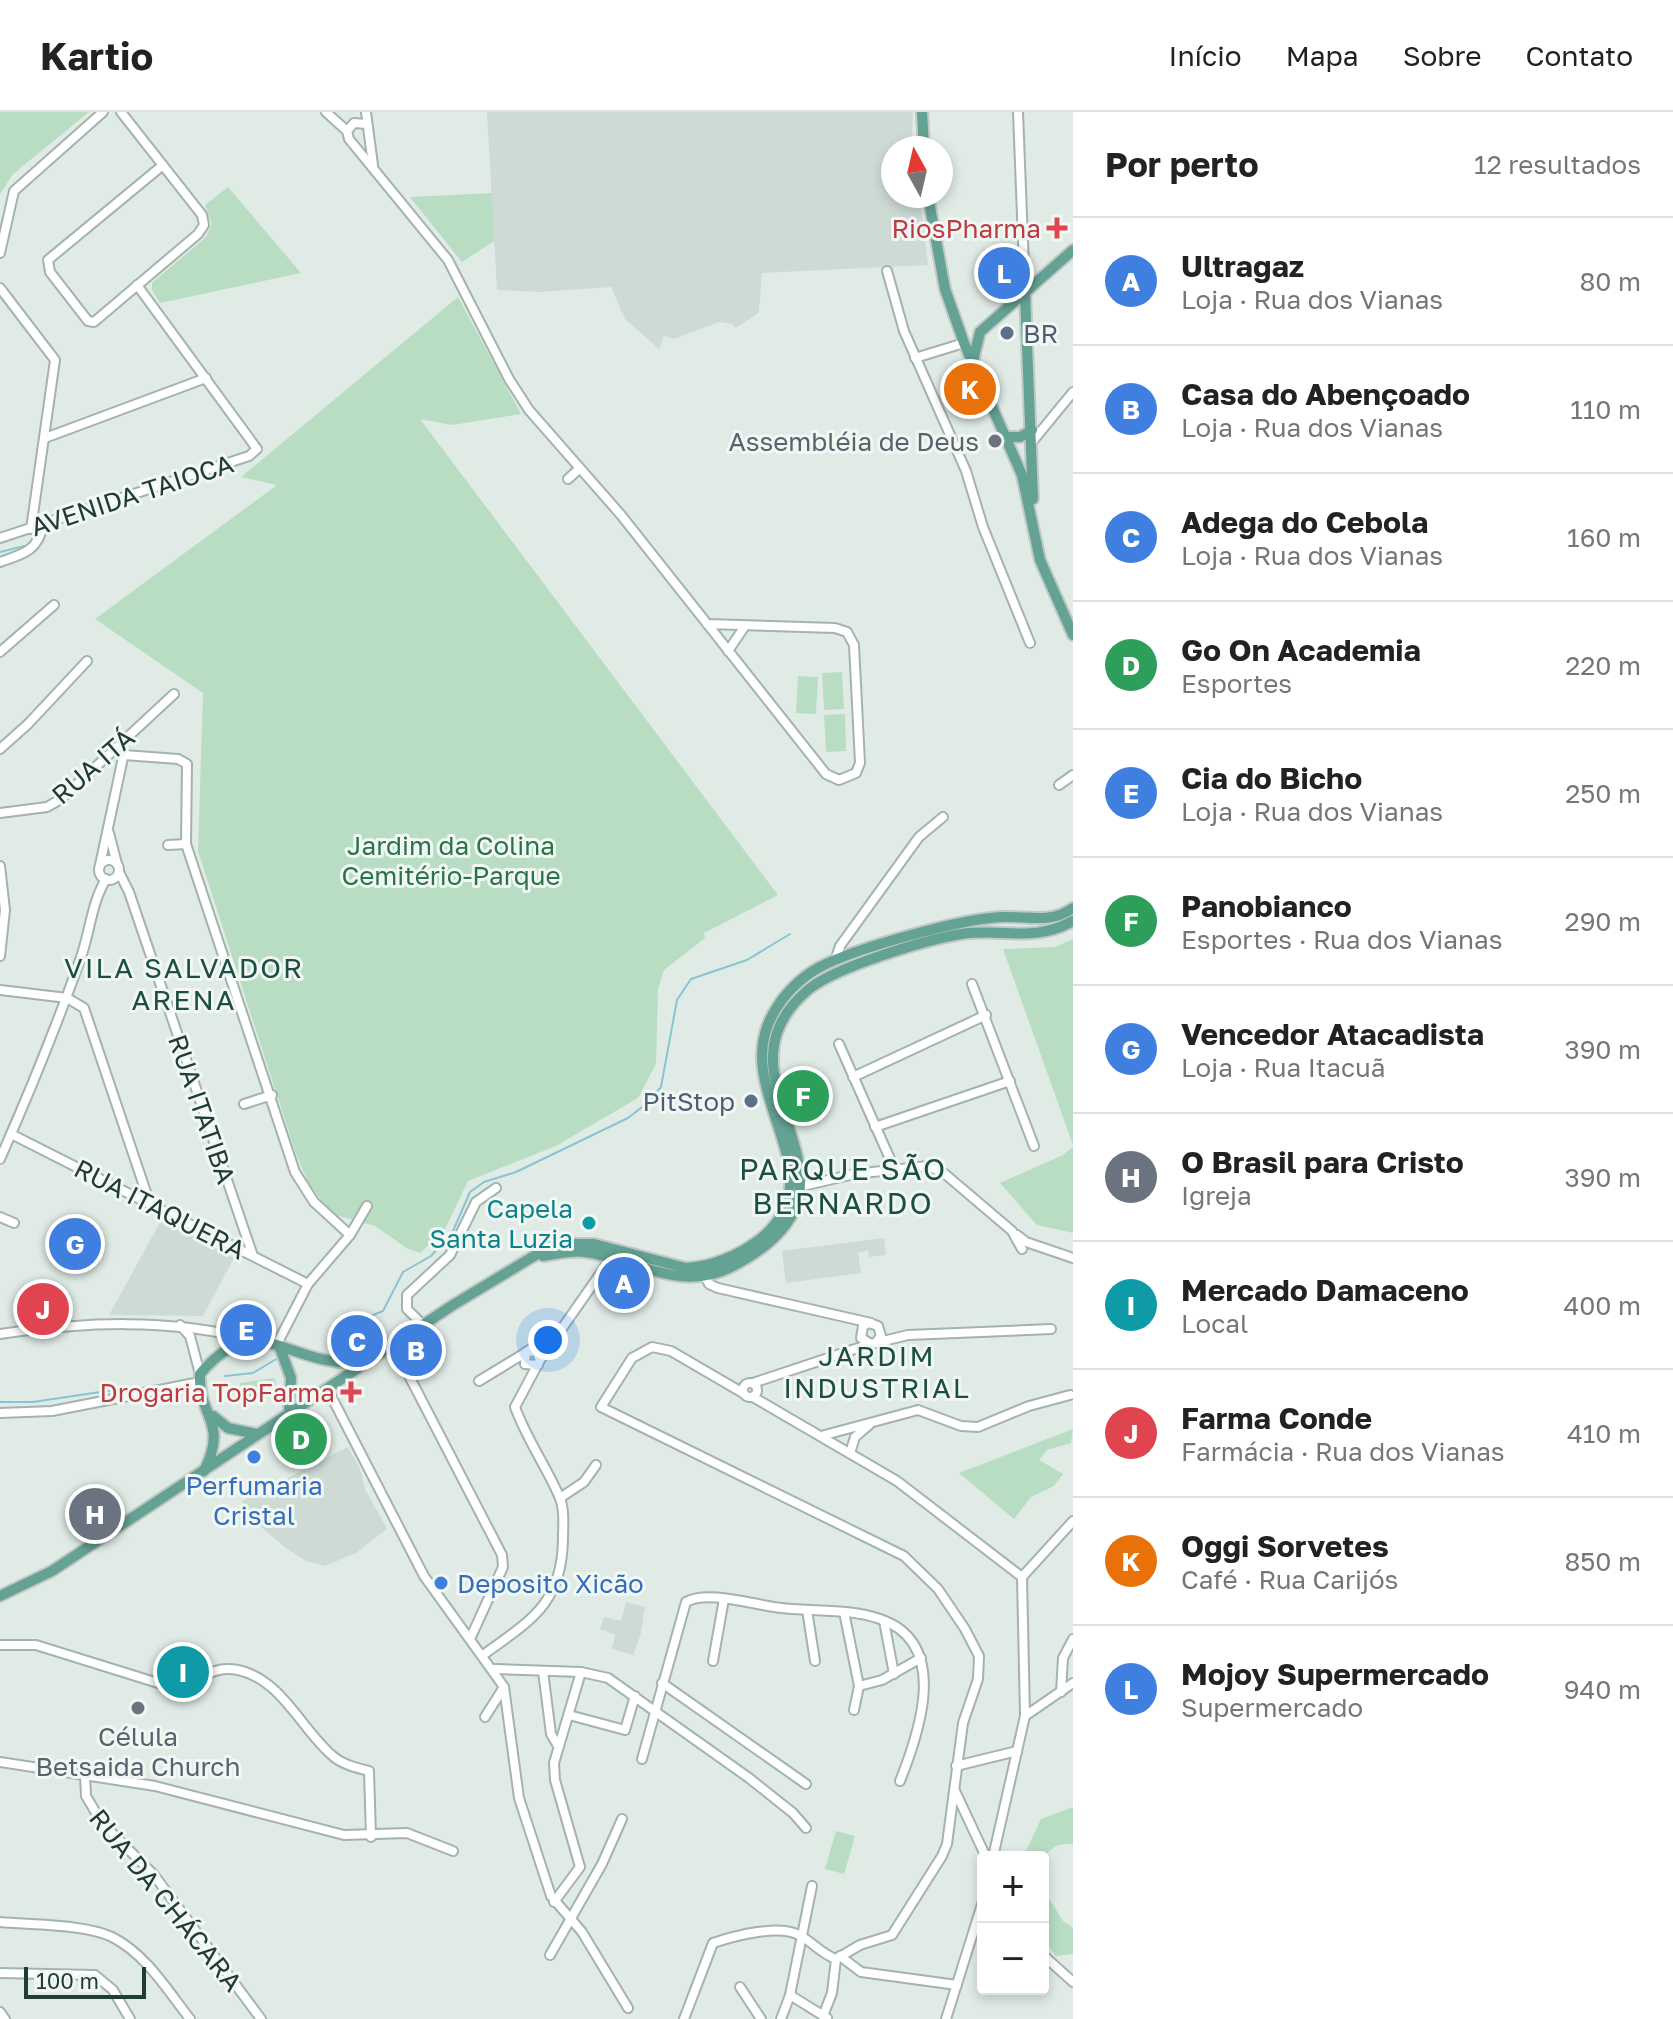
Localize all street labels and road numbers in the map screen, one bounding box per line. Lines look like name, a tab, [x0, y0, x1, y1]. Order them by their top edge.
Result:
street label: AVENIDA TAIOCA	[27, 448, 237, 542]
street label: RUA ITÁ	[45, 722, 141, 810]
street label: RUA ITATIBA	[162, 1030, 242, 1188]
street label: RUA ITAQUERA	[69, 1153, 251, 1265]
street label: RUA DA CHÁCARA	[83, 1803, 249, 1997]

